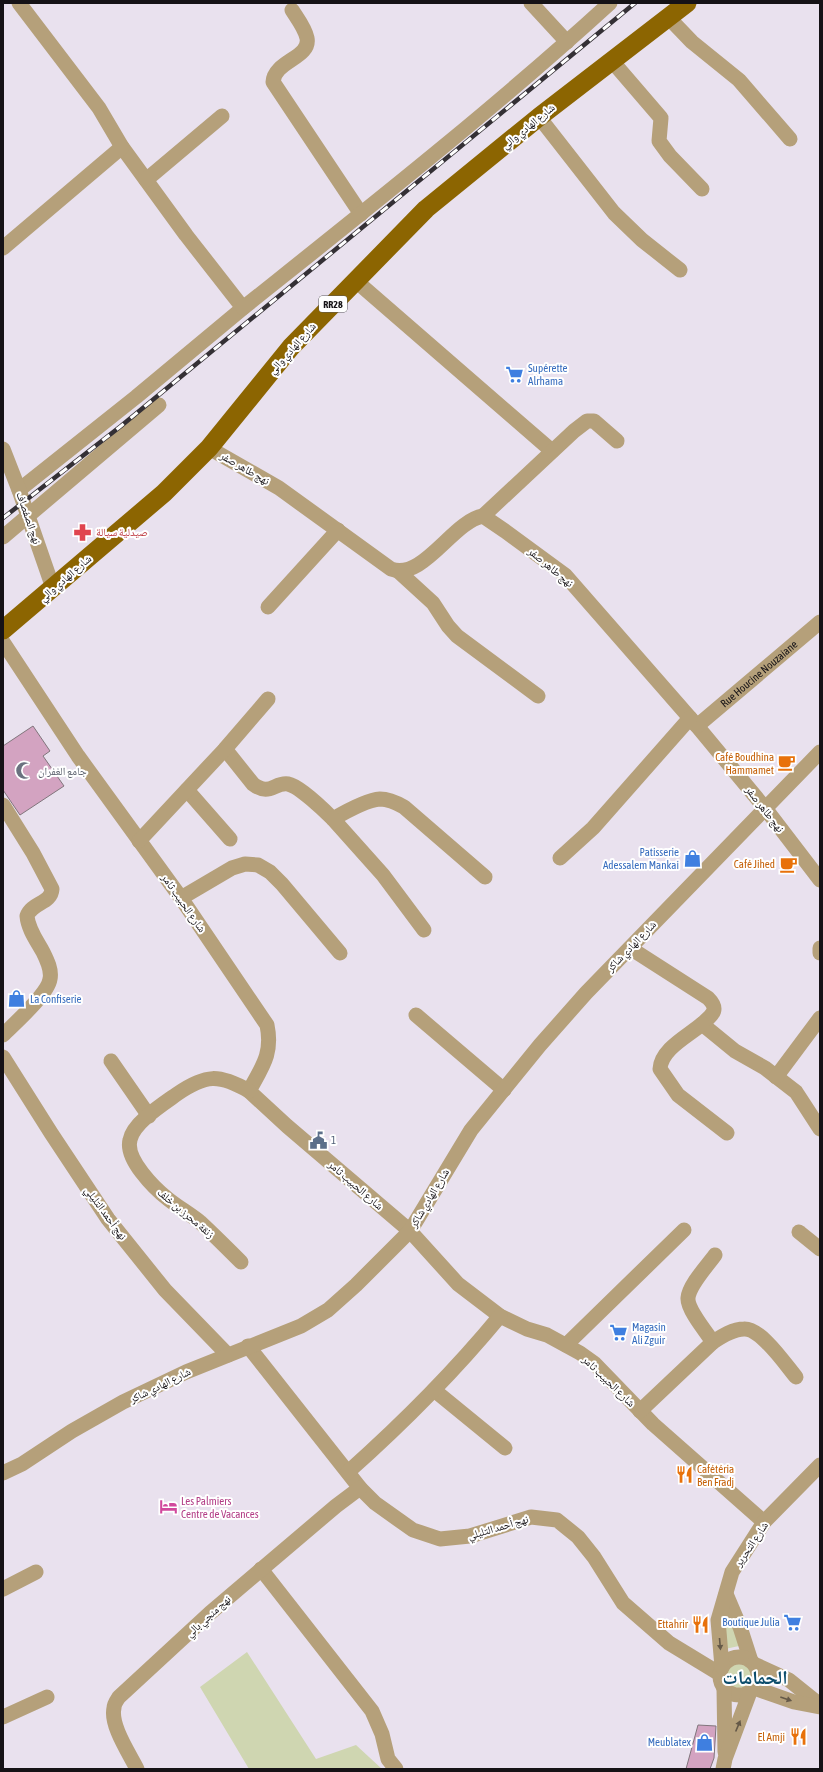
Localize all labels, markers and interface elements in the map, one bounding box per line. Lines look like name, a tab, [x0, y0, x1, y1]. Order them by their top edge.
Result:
street label: شارع الهادي والي	[499, 101, 559, 153]
road number: RR28	[319, 296, 347, 312]
street label: شارع الهادي والي	[266, 320, 320, 378]
place label: Supérette Alrhama	[528, 362, 568, 387]
supermarket icon: Supérette Alrhama	[505, 364, 525, 384]
street label: نهج طاهر صفر	[217, 449, 272, 488]
street label: نهج الصفصاف	[14, 490, 44, 546]
pharmacy icon: صيدلية سيالة	[73, 522, 93, 542]
place label: صيدلية سيالة	[96, 526, 148, 538]
street label: نهج طاهر صفر	[525, 544, 576, 590]
street label: شارع الهادي والي	[37, 552, 95, 606]
street label: Rue Houcine Nouzaiane	[718, 638, 800, 710]
place label: Café Boudhina Hammamet	[715, 751, 774, 776]
cafe icon: Café Boudhina Hammamet	[777, 753, 797, 773]
mosque icon: جامع الغفران	[15, 761, 35, 781]
place label: جامع الغفران	[38, 765, 87, 778]
street label: نهج طاهر صفر	[742, 783, 787, 835]
place label: Patisserie Adessalem Mankai	[603, 846, 679, 871]
shop icon: Patisserie Adessalem Mankai	[682, 848, 702, 868]
cafe icon: Café Jihed	[778, 854, 798, 874]
place label: Café Jihed	[734, 858, 775, 870]
street label: شارع الحبيب ثامر	[158, 871, 209, 935]
street label: شارع الهادي شاكر	[603, 918, 660, 977]
shop icon: La Confiserie	[7, 989, 27, 1009]
place label: La Confiserie	[30, 993, 82, 1005]
public building icon: 1	[308, 1130, 328, 1150]
place label: 1	[331, 1134, 336, 1146]
street label: شارع الحبيب ثامر	[325, 1157, 386, 1213]
street label: شارع الهادي شاكر	[406, 1167, 454, 1232]
street label: نهج أحمد التليلي	[80, 1184, 130, 1244]
street label: زنقة محرز بن خلف	[155, 1186, 217, 1241]
place label: Magasin Ali Zguir	[632, 1321, 666, 1346]
supermarket icon: Magasin Ali Zguir	[609, 1323, 629, 1343]
street label: شارع الحبيب ثامر	[579, 1352, 638, 1410]
street label: شارع الهادي شاكر	[127, 1365, 194, 1408]
place label: Cafétéria Ben Fradj	[697, 1463, 734, 1488]
restaurant icon: Cafétéria Ben Fradj	[674, 1465, 694, 1485]
place label: Les Palmiers Centre de Vacances	[181, 1495, 259, 1520]
hotel icon: Les Palmiers Centre de Vacances	[158, 1497, 178, 1517]
street label: نهج أحمد التليلي	[466, 1512, 531, 1544]
street label: شارع التحرير	[731, 1519, 771, 1570]
street label: نهج منجي بالي	[183, 1593, 235, 1641]
supermarket icon: Boutique Julia	[783, 1612, 803, 1632]
restaurant icon: Ettahrir	[691, 1614, 711, 1634]
place label: Boutique Julia	[722, 1616, 780, 1628]
place label: Ettahrir	[658, 1618, 689, 1630]
one-way arrow	[716, 1638, 723, 1650]
district label: الحمامات	[722, 1666, 788, 1688]
one-way arrow	[781, 1696, 793, 1702]
one-way arrow	[735, 1719, 741, 1731]
restaurant icon: El Amji	[788, 1727, 808, 1747]
place label: El Amji	[758, 1731, 785, 1743]
shop icon: Meublatex	[694, 1732, 714, 1752]
place label: Meublatex	[648, 1736, 692, 1748]

